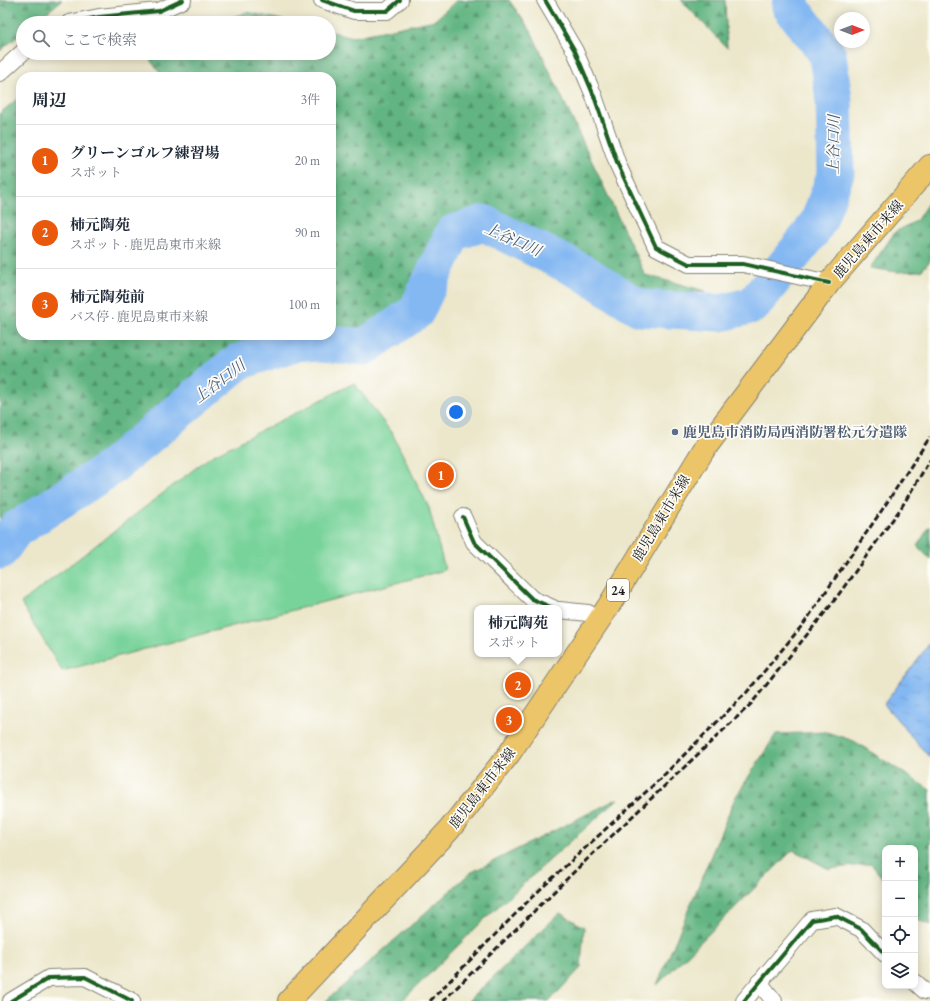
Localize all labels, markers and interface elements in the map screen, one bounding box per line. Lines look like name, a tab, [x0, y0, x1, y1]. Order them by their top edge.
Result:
north arrow	[834, 12, 870, 48]
search box	[16, 16, 336, 60]
icon: search	[30, 27, 52, 49]
text: ここで検索	[62, 30, 137, 49]
text: 周辺	[32, 89, 66, 111]
text: 3件	[301, 91, 320, 108]
water label: 上谷口川	[823, 113, 843, 175]
text: グリーンゴルフ練習場	[70, 143, 220, 162]
text: 1	[42, 152, 48, 169]
text: 20 m	[295, 152, 320, 169]
text: スポット	[70, 164, 122, 181]
street label: 鹿児島東市来線	[829, 196, 907, 282]
text: 柿元陶苑	[70, 215, 130, 234]
water label: 上谷口川	[482, 218, 546, 261]
text: 2	[42, 224, 48, 241]
text: 90 m	[295, 224, 320, 241]
text: スポット · 鹿児島東市来線	[70, 236, 221, 253]
text: 柿元陶苑前	[70, 287, 145, 306]
text: 3	[42, 296, 48, 313]
text: 100 m	[289, 296, 320, 313]
text: バス停 · 鹿児島東市来線	[70, 308, 208, 325]
water label: 上谷口川	[189, 354, 250, 407]
your location	[446, 402, 466, 422]
place label: 鹿児島市消防局西消防署松元分遣隊	[683, 423, 908, 441]
marker: 鹿児島市消防局西消防署松元分遣隊	[670, 427, 680, 437]
pin: 1	[428, 460, 454, 490]
street label: 鹿児島東市来線	[628, 471, 694, 565]
road number: 24	[607, 579, 629, 601]
popup	[474, 605, 562, 657]
text: 柿元陶苑	[488, 613, 548, 632]
text: スポット	[488, 634, 540, 651]
pin: 2	[505, 670, 531, 700]
pin: 3	[496, 705, 522, 735]
street label: 鹿児島東市来線	[445, 744, 519, 832]
map controls	[882, 845, 918, 989]
button: +	[882, 845, 918, 881]
button: −	[882, 881, 918, 917]
button: locate	[882, 917, 918, 953]
button: layers	[882, 953, 918, 989]

